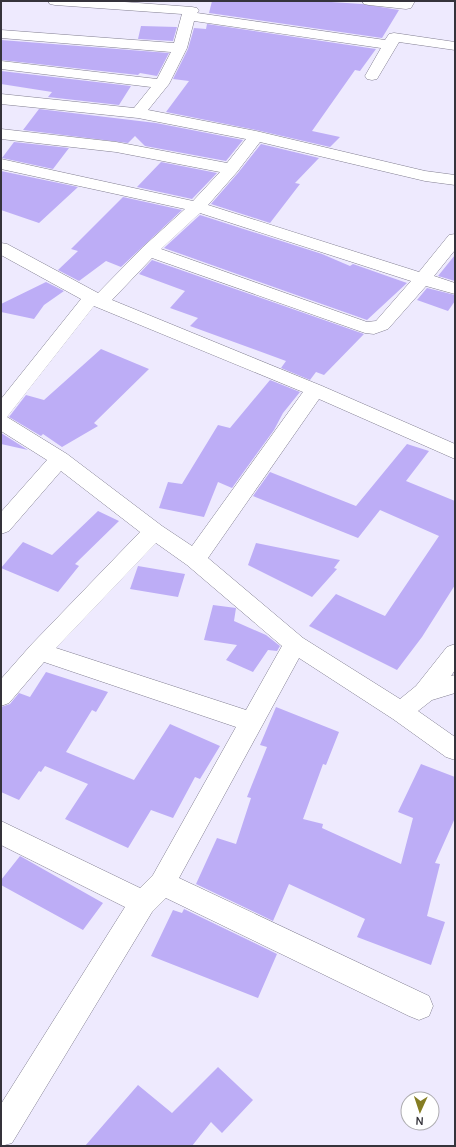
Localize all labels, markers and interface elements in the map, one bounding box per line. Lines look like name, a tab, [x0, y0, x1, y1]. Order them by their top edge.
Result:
north arrow	[400, 1091, 440, 1131]
text: N	[415, 1114, 424, 1129]

